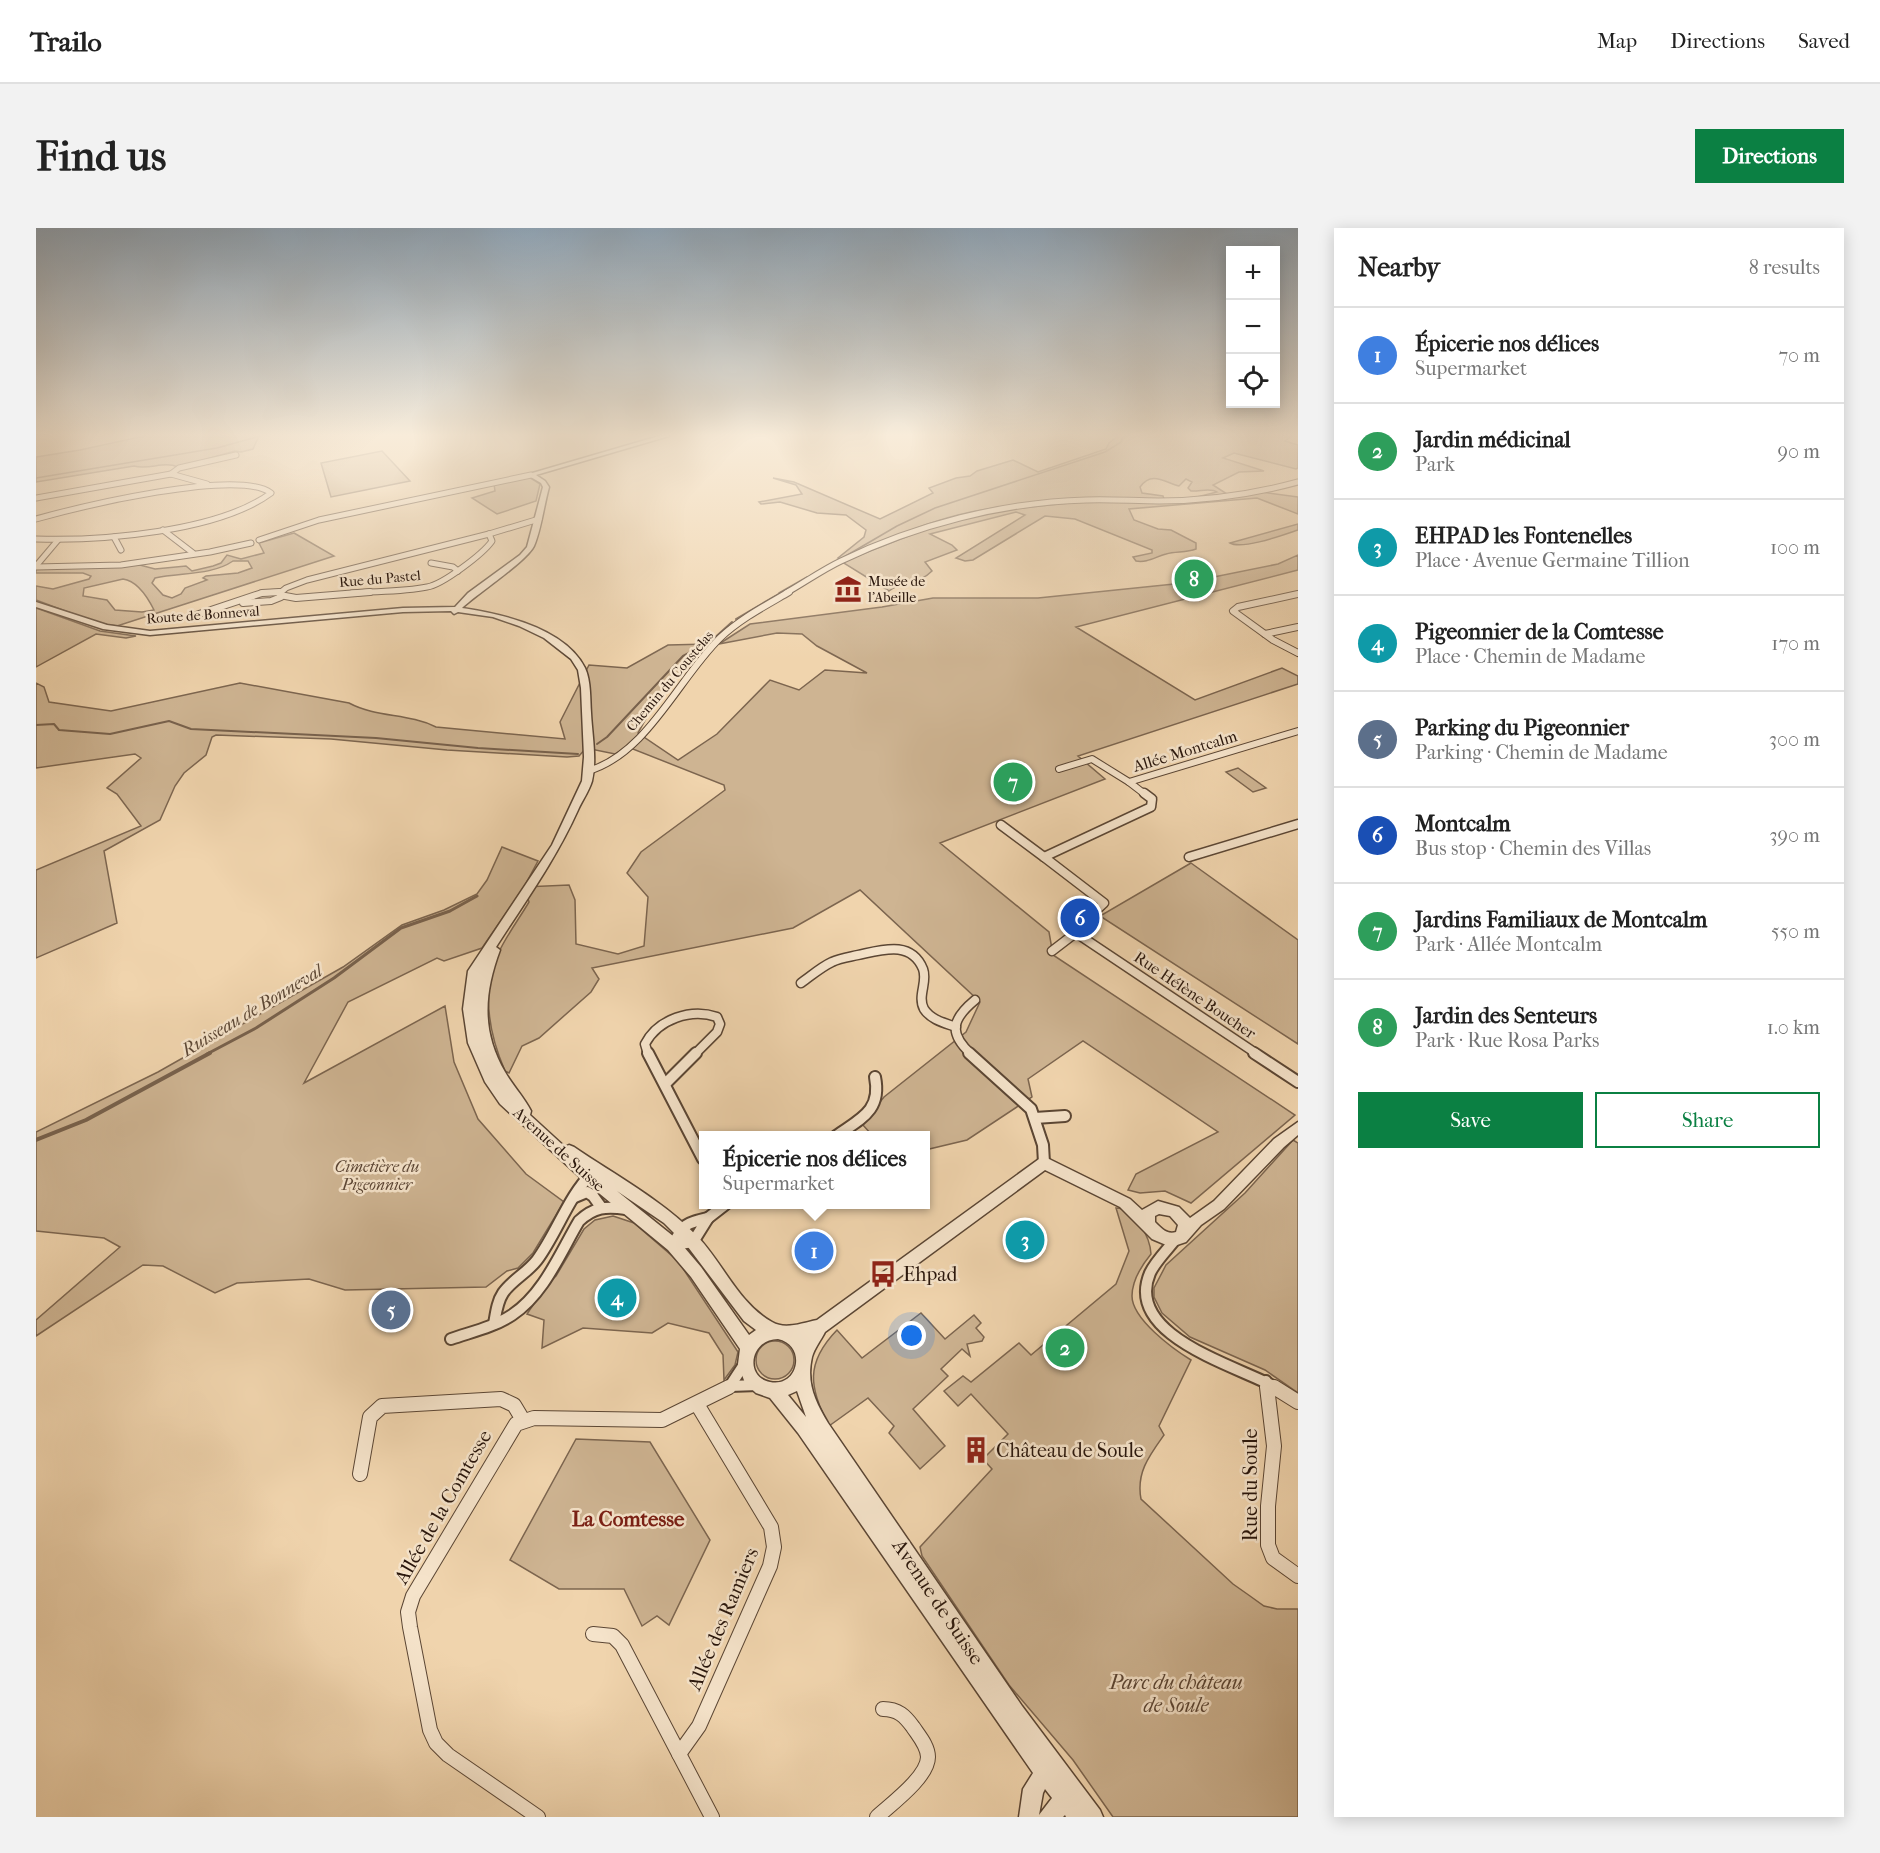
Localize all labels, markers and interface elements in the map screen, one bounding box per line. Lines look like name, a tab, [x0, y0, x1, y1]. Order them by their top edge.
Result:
text: Trailo	[30, 25, 102, 58]
text: Map	[1597, 29, 1637, 53]
text: Directions	[1670, 29, 1765, 53]
text: Saved	[1798, 29, 1850, 53]
button: Directions	[1695, 129, 1844, 183]
text: Find us	[36, 132, 166, 181]
map controls	[1226, 246, 1280, 408]
button: +	[1226, 246, 1280, 300]
text: Nearby	[1358, 252, 1440, 283]
text: 8 results	[1749, 256, 1820, 279]
button: −	[1226, 300, 1280, 354]
text: Épicerie nos délices	[1415, 331, 1599, 357]
text: 1	[1374, 344, 1381, 367]
text: 70 m	[1778, 344, 1820, 367]
button: locate	[1226, 354, 1280, 408]
text: Supermarket	[1415, 357, 1527, 380]
text: Jardin médicinal	[1415, 427, 1571, 453]
text: 2	[1372, 440, 1383, 463]
text: 90 m	[1778, 440, 1820, 463]
text: Park	[1415, 453, 1455, 476]
text: EHPAD les Fontenelles	[1415, 523, 1632, 549]
text: 3	[1373, 536, 1382, 559]
text: 100 m	[1770, 536, 1820, 559]
text: Place · Avenue Germaine Tillion	[1415, 549, 1690, 572]
pin: 8	[1174, 556, 1214, 602]
street label: Rue du Pastel	[338, 567, 422, 591]
place label: Musée de l'Abeille	[867, 573, 925, 606]
museum icon: Musée de l'Abeille	[833, 574, 863, 604]
street label: Route de Bonneval	[146, 603, 260, 627]
text: Pigeonnier de la Comtesse	[1415, 619, 1664, 645]
street label: Chemin du Coustelas	[623, 627, 717, 735]
text: 4	[1372, 632, 1383, 655]
text: 170 m	[1771, 632, 1820, 655]
text: Place · Chemin de Madame	[1415, 645, 1645, 668]
text: Parking du Pigeonnier	[1415, 715, 1629, 741]
street label: Allée Montcalm	[1130, 726, 1240, 776]
text: 5	[1373, 728, 1382, 751]
text: 300 m	[1769, 728, 1820, 751]
text: Parking · Chemin de Madame	[1415, 741, 1668, 764]
pin: 7	[994, 760, 1032, 804]
text: Montcalm	[1415, 811, 1511, 837]
text: 6	[1372, 824, 1383, 847]
text: 390 m	[1769, 824, 1820, 847]
text: Bus stop · Chemin des Villas	[1415, 837, 1651, 860]
pin: 6	[1060, 896, 1100, 940]
text: Jardins Familiaux de Montcalm	[1415, 907, 1707, 933]
text: 7	[1373, 920, 1382, 943]
text: 550 m	[1771, 920, 1820, 943]
text: Park · Allée Montcalm	[1415, 933, 1602, 956]
street label: Rue Hélène Boucher	[1131, 947, 1260, 1043]
water label: Ruisseau de Bonneval	[177, 959, 328, 1062]
text: Jardin des Senteurs	[1415, 1003, 1597, 1029]
text: 8	[1372, 1016, 1383, 1039]
text: 1.0 km	[1767, 1016, 1820, 1039]
text: Park · Rue Rosa Parks	[1415, 1029, 1599, 1052]
button: Save	[1358, 1092, 1583, 1148]
button: Share	[1595, 1092, 1820, 1148]
street label: Avenue de Suisse	[508, 1102, 609, 1195]
popup	[699, 1131, 930, 1209]
text: Épicerie nos délices	[722, 1146, 907, 1172]
park label: Cimetière du Pigeonnier	[335, 1157, 419, 1194]
text: Supermarket	[722, 1172, 835, 1195]
pin: 3	[1006, 1218, 1044, 1262]
pin: 1	[794, 1228, 834, 1274]
bus stop icon: Ehpad	[868, 1259, 898, 1289]
place label: Ehpad	[903, 1263, 959, 1286]
pin: 4	[598, 1276, 636, 1320]
pin: 5	[372, 1288, 410, 1332]
your location	[897, 1321, 926, 1350]
pin: 2	[1046, 1326, 1084, 1370]
street label: Allée de la Comtesse	[389, 1426, 496, 1589]
street label: Rue du Soule	[1239, 1428, 1262, 1541]
building icon: Château de Soule	[961, 1435, 991, 1465]
place label: Château de Soule	[996, 1439, 1144, 1462]
district label: La Comtesse	[572, 1507, 685, 1531]
street label: Avenue de Suisse	[887, 1534, 988, 1669]
street label: Allée des Ramiers	[682, 1544, 763, 1695]
park label: Parc du château de Soule	[1108, 1671, 1243, 1717]

